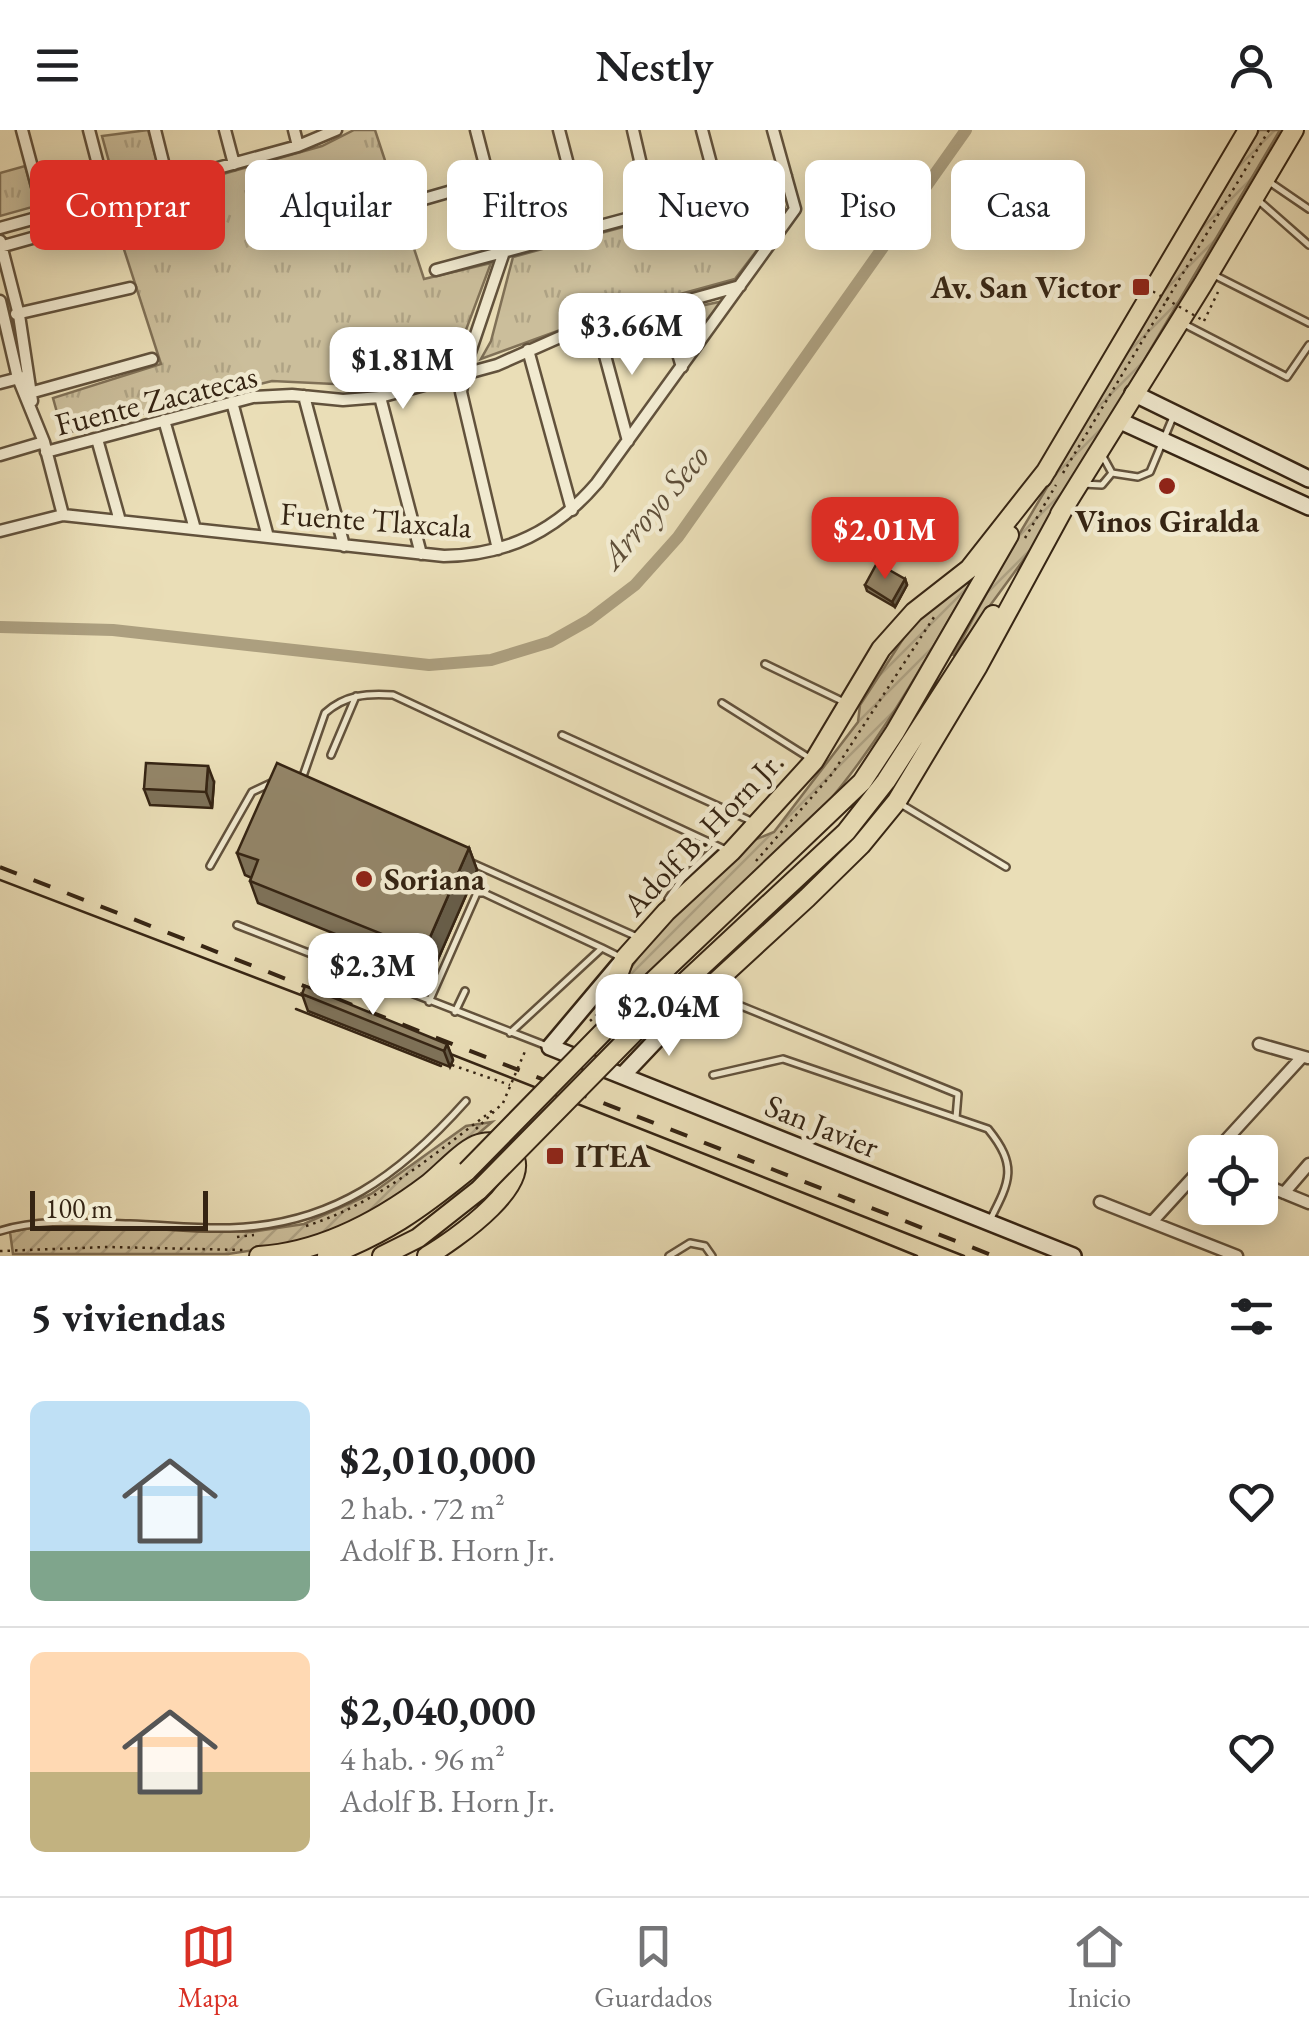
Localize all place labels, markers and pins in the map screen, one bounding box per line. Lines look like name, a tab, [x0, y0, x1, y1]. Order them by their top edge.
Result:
place label: Av. San Victor	[930, 266, 1122, 308]
marker: Av. San Victor	[1130, 276, 1152, 298]
pin: $3.66M	[551, 293, 713, 378]
pin: $1.81M	[322, 327, 484, 412]
marker: Vinos Giralda	[1156, 475, 1178, 497]
pin: $2.01M	[804, 497, 966, 582]
place label: Vinos Giralda	[1075, 500, 1260, 542]
place label: Soriana	[384, 858, 486, 900]
marker: Soriana	[353, 868, 375, 890]
pin: $2.3M	[303, 933, 443, 1018]
pin: $2.04M	[588, 974, 750, 1059]
place label: ITEA	[575, 1135, 651, 1177]
marker: ITEA	[544, 1145, 566, 1167]

